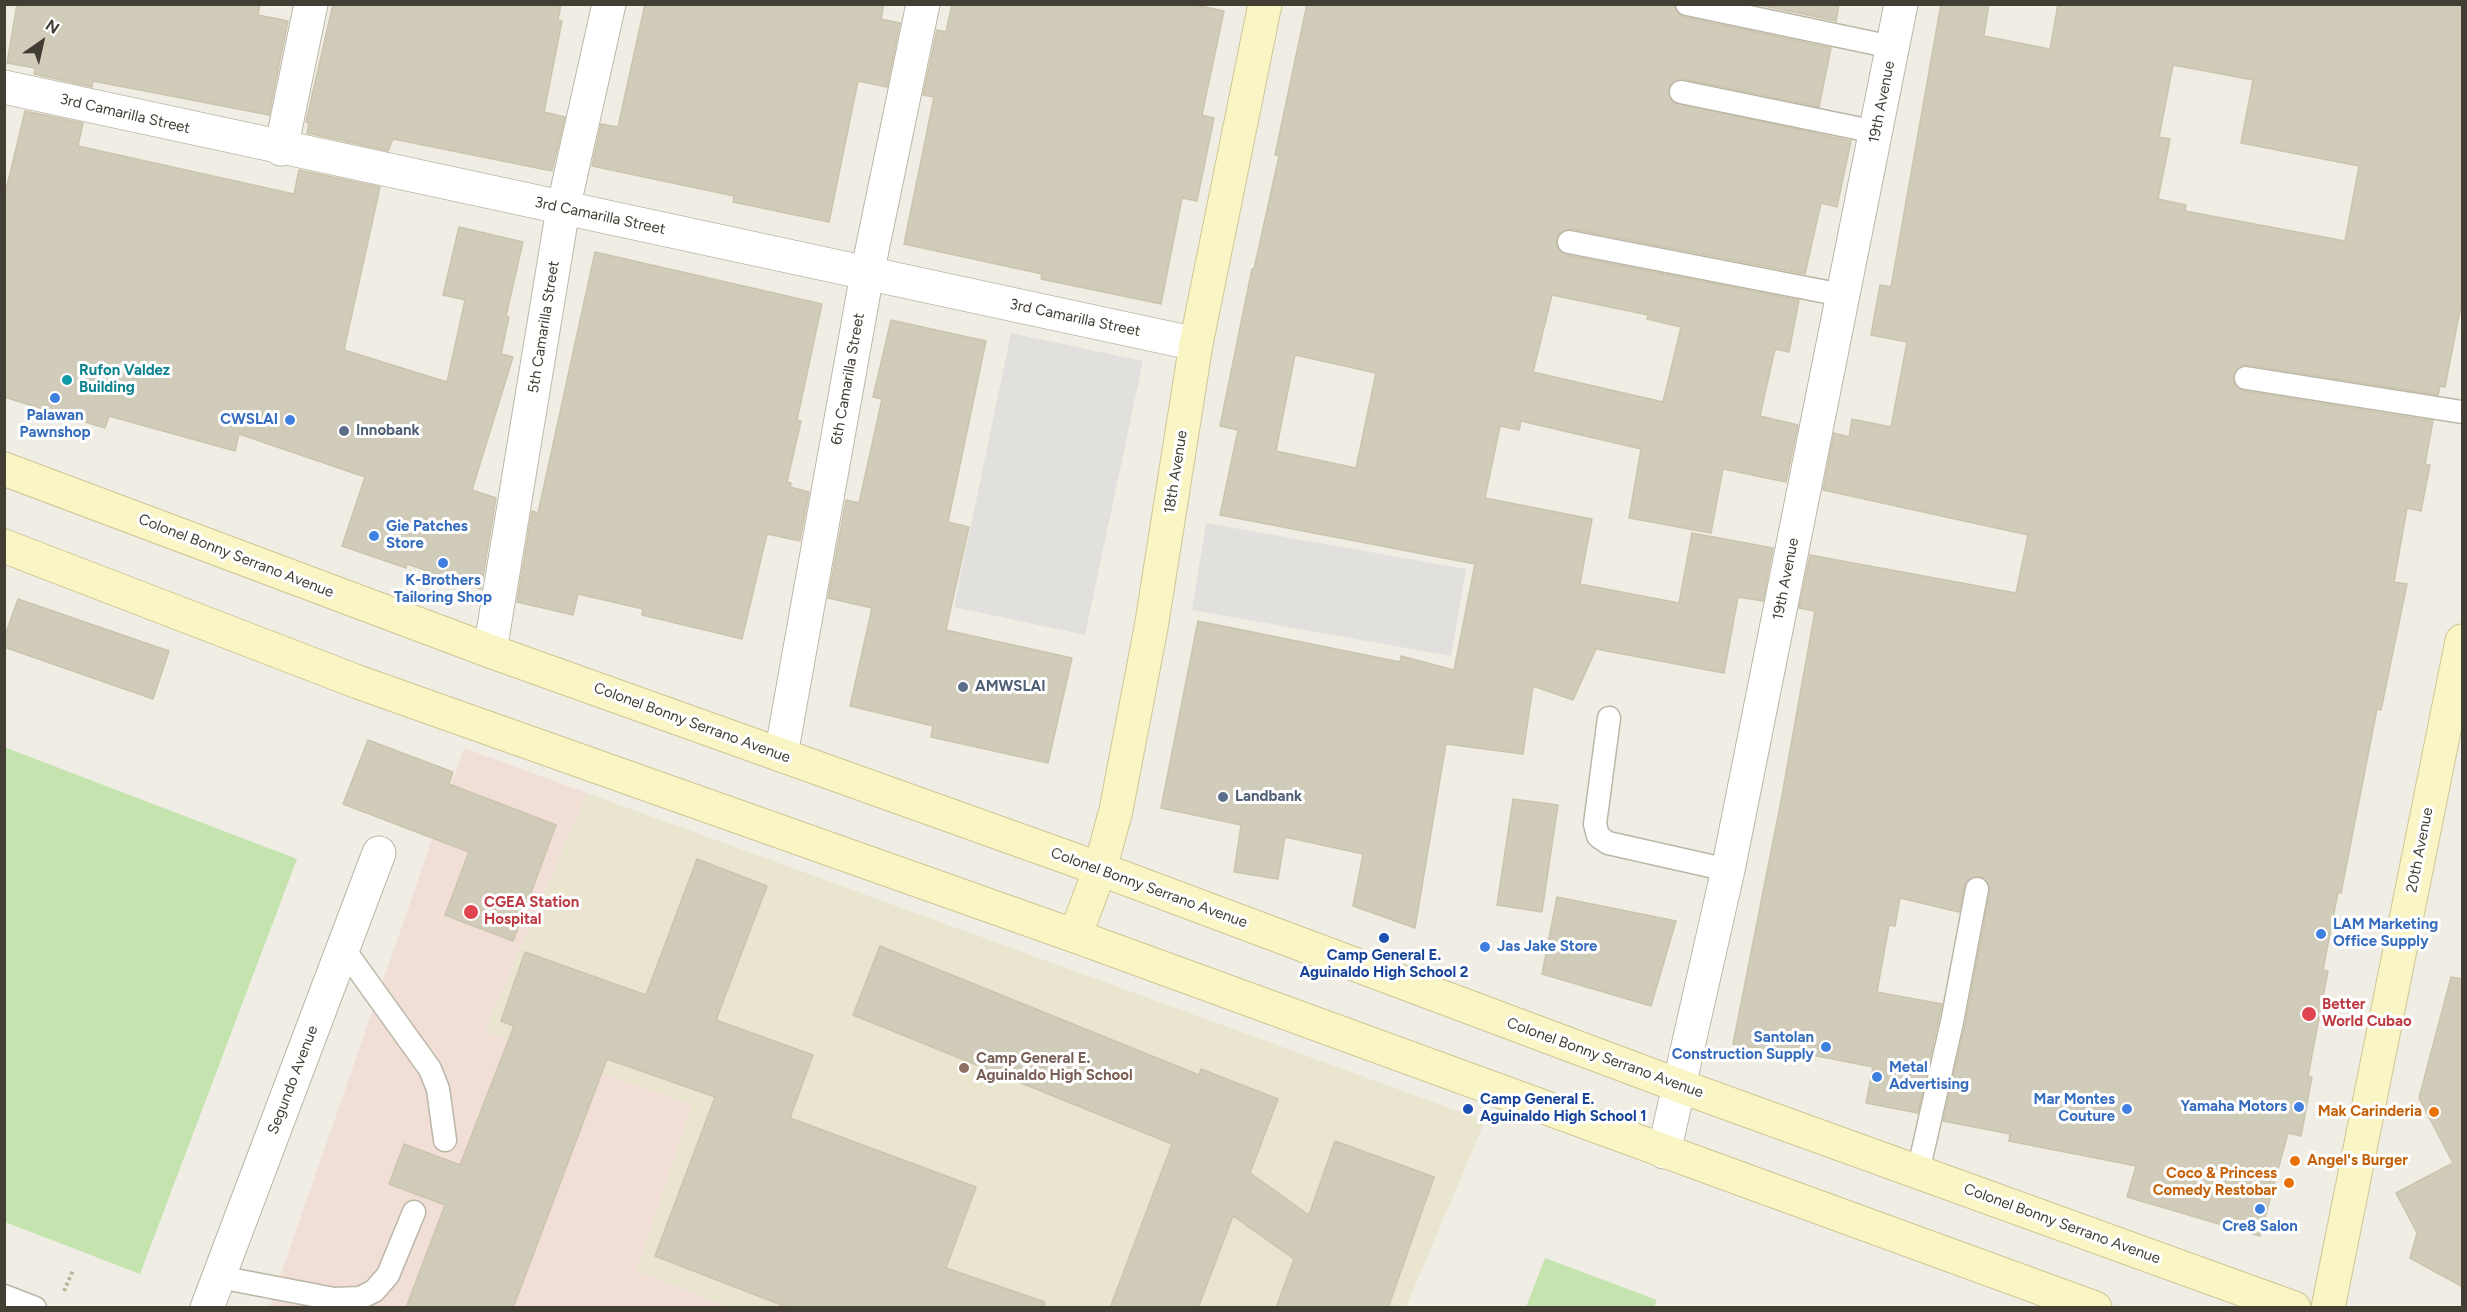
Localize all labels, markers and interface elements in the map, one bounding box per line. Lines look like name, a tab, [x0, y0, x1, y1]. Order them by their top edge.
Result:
north arrow	[12, 12, 72, 72]
text: N	[42, 15, 63, 38]
street label: 19th Avenue	[1865, 59, 1899, 145]
street label: 3rd Camarilla Street	[58, 90, 192, 138]
street label: 3rd Camarilla Street	[533, 193, 667, 239]
street label: 5th Camarilla Street	[525, 260, 563, 394]
street label: 3rd Camarilla Street	[1008, 295, 1142, 341]
street label: 6th Camarilla Street	[828, 312, 868, 446]
place label: Rufon Valdez Building	[79, 362, 170, 397]
marker: Rufon Valdez Building	[60, 373, 74, 387]
marker: Palawan Pawnshop	[48, 391, 62, 405]
place label: Palawan Pawnshop	[20, 407, 90, 442]
place label: CWSLAI	[220, 411, 278, 429]
marker: CWSLAI	[283, 413, 297, 427]
place label: Innobank	[356, 422, 420, 440]
marker: Innobank	[337, 424, 351, 438]
street label: 18th Avenue	[1161, 429, 1191, 515]
street label: Colonel Bonny Serrano Avenue	[136, 510, 336, 602]
place label: Gie Patches Store	[386, 518, 468, 553]
marker: Gie Patches Store	[367, 529, 381, 543]
street label: 19th Avenue	[1769, 536, 1803, 622]
marker: K-Brothers Tailoring Shop	[436, 556, 450, 570]
place label: K-Brothers Tailoring Shop	[394, 572, 492, 607]
place label: AMWSLAI	[975, 678, 1046, 696]
street label: Colonel Bonny Serrano Avenue	[591, 679, 793, 767]
marker: AMWSLAI	[956, 680, 970, 694]
place label: Landbank	[1235, 788, 1302, 806]
marker: Landbank	[1216, 790, 1230, 804]
street label: 20th Avenue	[2403, 806, 2437, 894]
street label: Colonel Bonny Serrano Avenue	[1048, 844, 1250, 932]
place label: CGEA Station Hospital	[484, 894, 579, 929]
marker: CGEA Station Hospital	[462, 903, 480, 921]
place label: LAM Marketing Office Supply	[2333, 916, 2438, 951]
marker: LAM Marketing Office Supply	[2314, 927, 2328, 941]
marker: Camp General E. Aguinaldo High School 2	[1377, 931, 1391, 945]
place label: Jas Jake Store	[1497, 938, 1597, 956]
marker: Jas Jake Store	[1478, 940, 1492, 954]
place label: Camp General E. Aguinaldo High School 2	[1300, 947, 1468, 982]
place label: Better World Cubao	[2322, 996, 2412, 1031]
marker: Better World Cubao	[2300, 1005, 2318, 1023]
street label: Colonel Bonny Serrano Avenue	[1504, 1014, 1706, 1102]
street label: Segundo Avenue	[264, 1023, 322, 1137]
place label: Santolan Construction Supply	[1672, 1029, 1814, 1064]
marker: Santolan Construction Supply	[1819, 1040, 1833, 1054]
place label: Camp General E. Aguinaldo High School	[976, 1050, 1133, 1085]
place label: Metal Advertising	[1889, 1059, 1969, 1094]
marker: Camp General E. Aguinaldo High School	[957, 1061, 971, 1075]
marker: Metal Advertising	[1870, 1070, 1884, 1084]
place label: Camp General E. Aguinaldo High School 1	[1480, 1091, 1647, 1126]
place label: Mar Montes Couture	[2034, 1091, 2115, 1126]
place label: Yamaha Motors	[2181, 1098, 2287, 1116]
marker: Yamaha Motors	[2292, 1100, 2306, 1114]
marker: Camp General E. Aguinaldo High School 1	[1461, 1102, 1475, 1116]
marker: Mar Montes Couture	[2120, 1102, 2134, 1116]
place label: Mak Carinderia	[2318, 1103, 2422, 1121]
marker: Mak Carinderia	[2427, 1105, 2441, 1119]
place label: Angel's Burger	[2307, 1152, 2408, 1170]
marker: Angel's Burger	[2288, 1154, 2302, 1168]
place label: Coco & Princess Comedy Restobar	[2153, 1165, 2277, 1200]
marker: Coco & Princess Comedy Restobar	[2282, 1176, 2296, 1190]
street label: Colonel Bonny Serrano Avenue	[1961, 1180, 2163, 1268]
marker: Cre8 Salon	[2253, 1202, 2267, 1216]
place label: Cre8 Salon	[2222, 1218, 2298, 1236]

